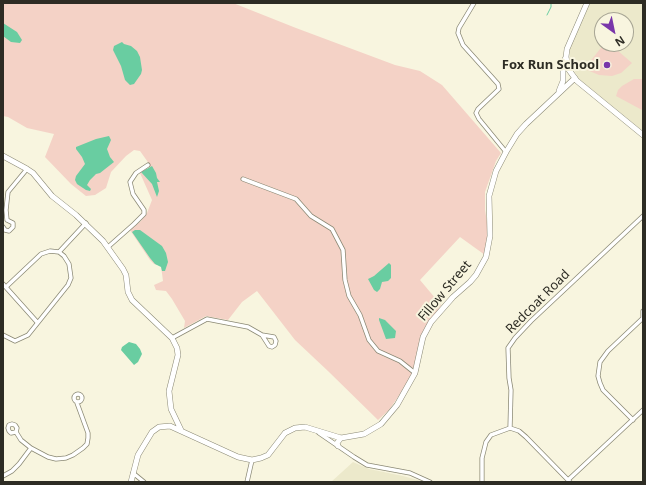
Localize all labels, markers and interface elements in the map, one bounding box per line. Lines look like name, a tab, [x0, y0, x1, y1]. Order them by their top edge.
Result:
north arrow	[594, 12, 634, 52]
text: N	[612, 33, 628, 50]
place label: Fox Run School	[502, 57, 599, 73]
marker: Fox Run School	[602, 60, 612, 70]
street label: Fillow Street	[415, 258, 475, 324]
street label: Redcoat Road	[503, 267, 573, 337]

